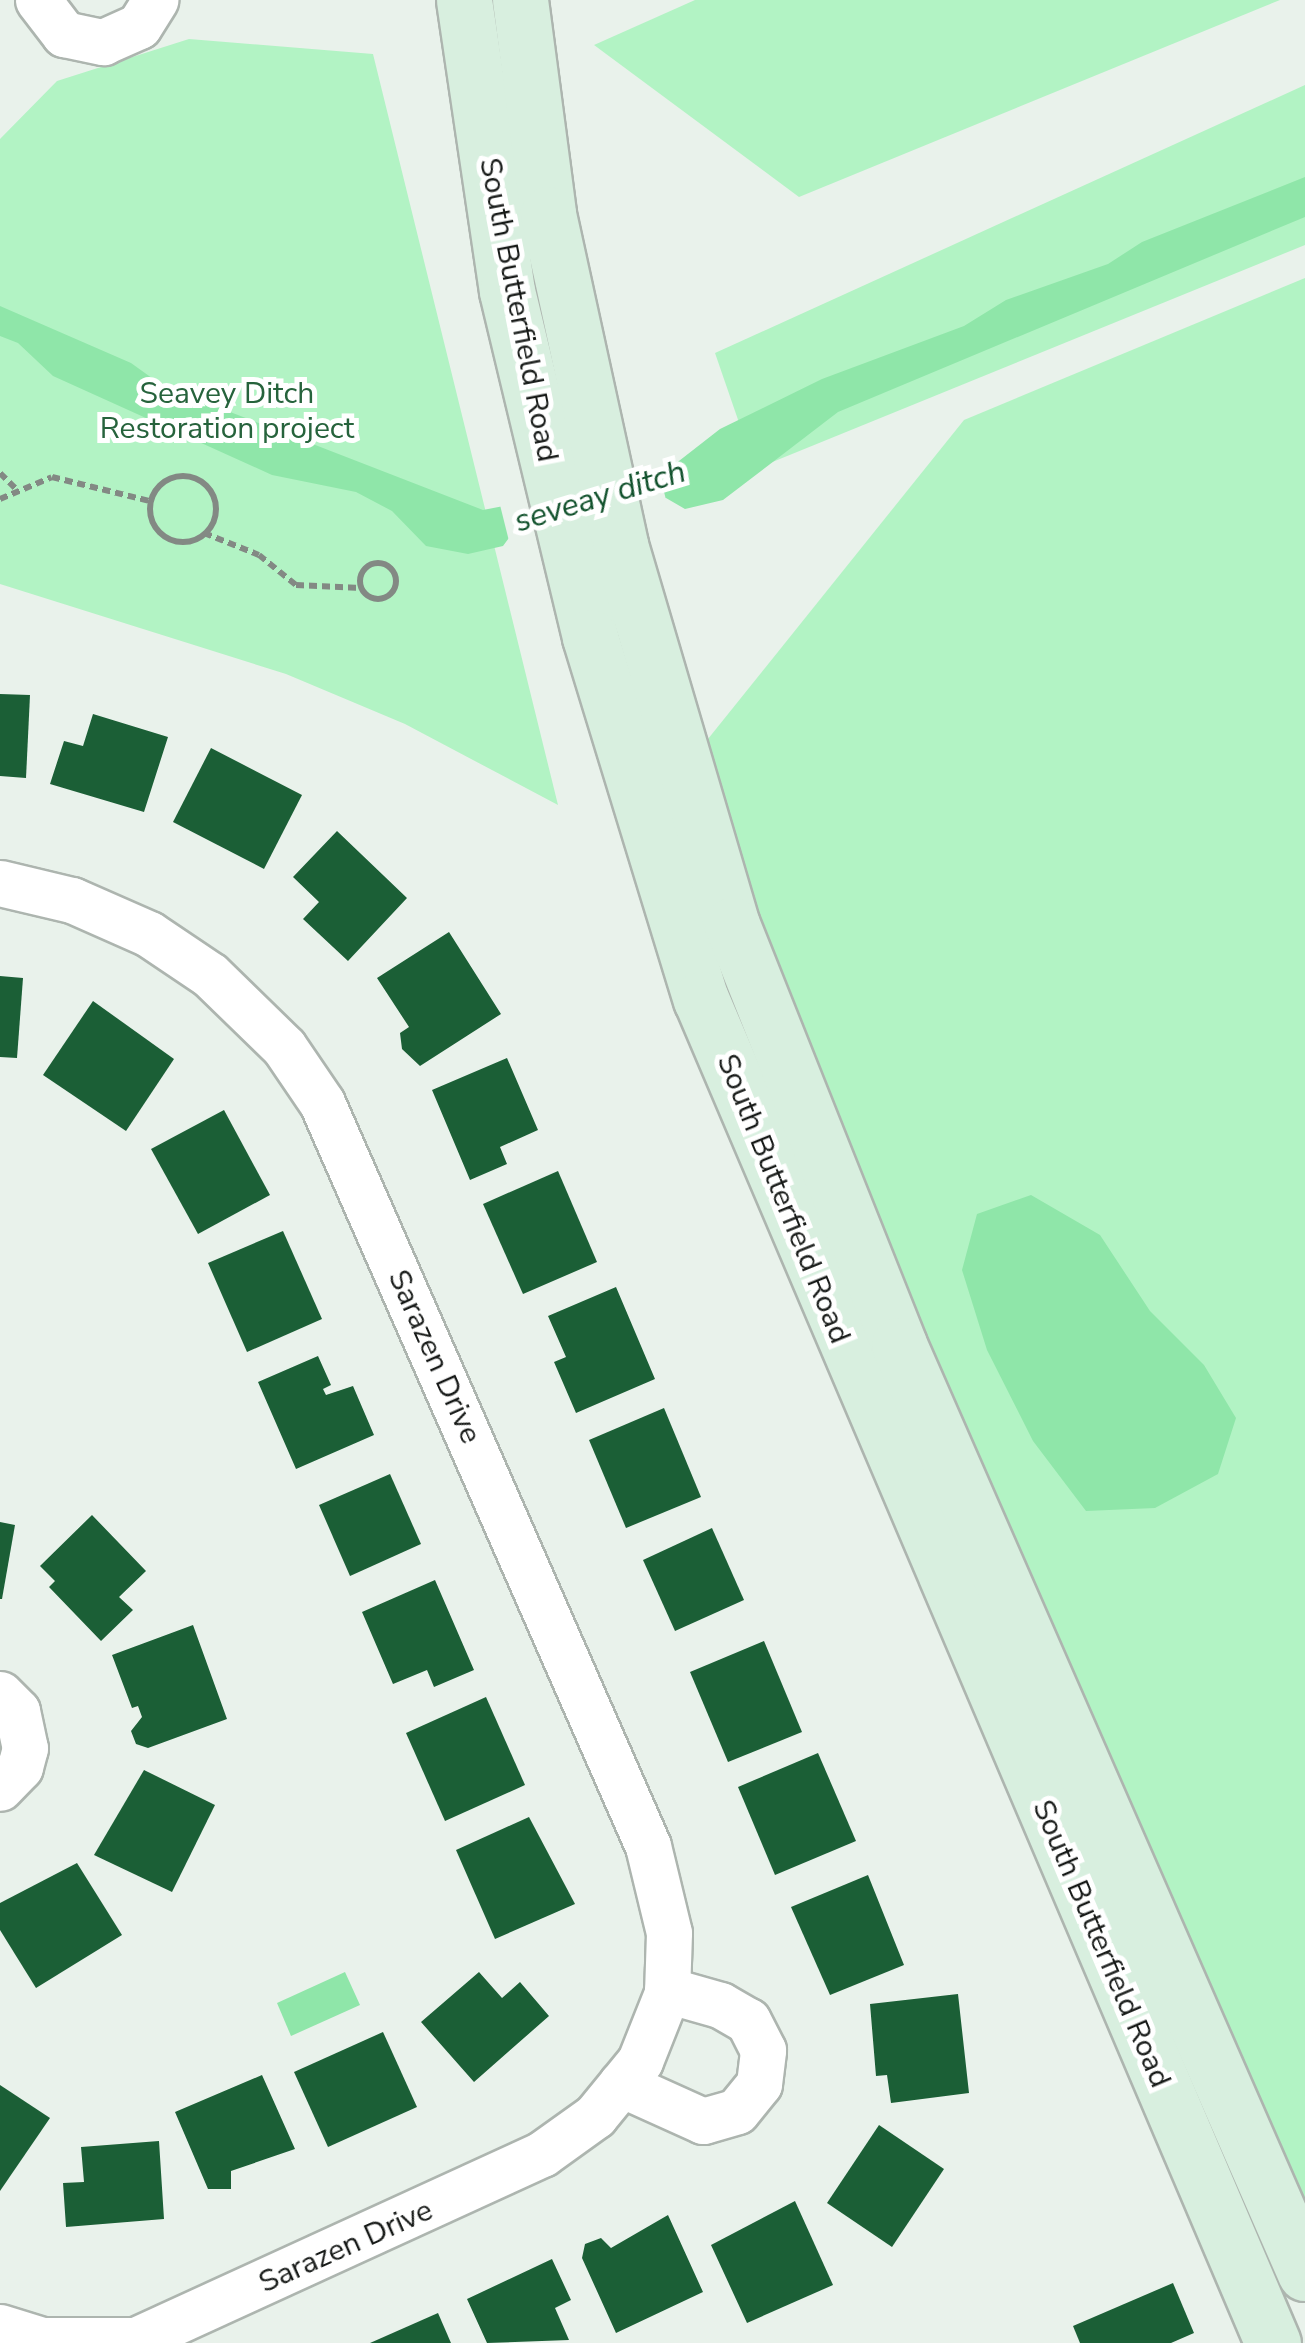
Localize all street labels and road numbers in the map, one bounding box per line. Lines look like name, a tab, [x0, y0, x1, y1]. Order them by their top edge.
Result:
street label: South Butterfield Road	[471, 155, 565, 465]
street label: South Butterfield Road	[708, 1049, 858, 1349]
street label: Sarazen Drive	[380, 1265, 488, 1449]
street label: South Butterfield Road	[1024, 1795, 1178, 2093]
street label: Sarazen Drive	[254, 2193, 438, 2301]

